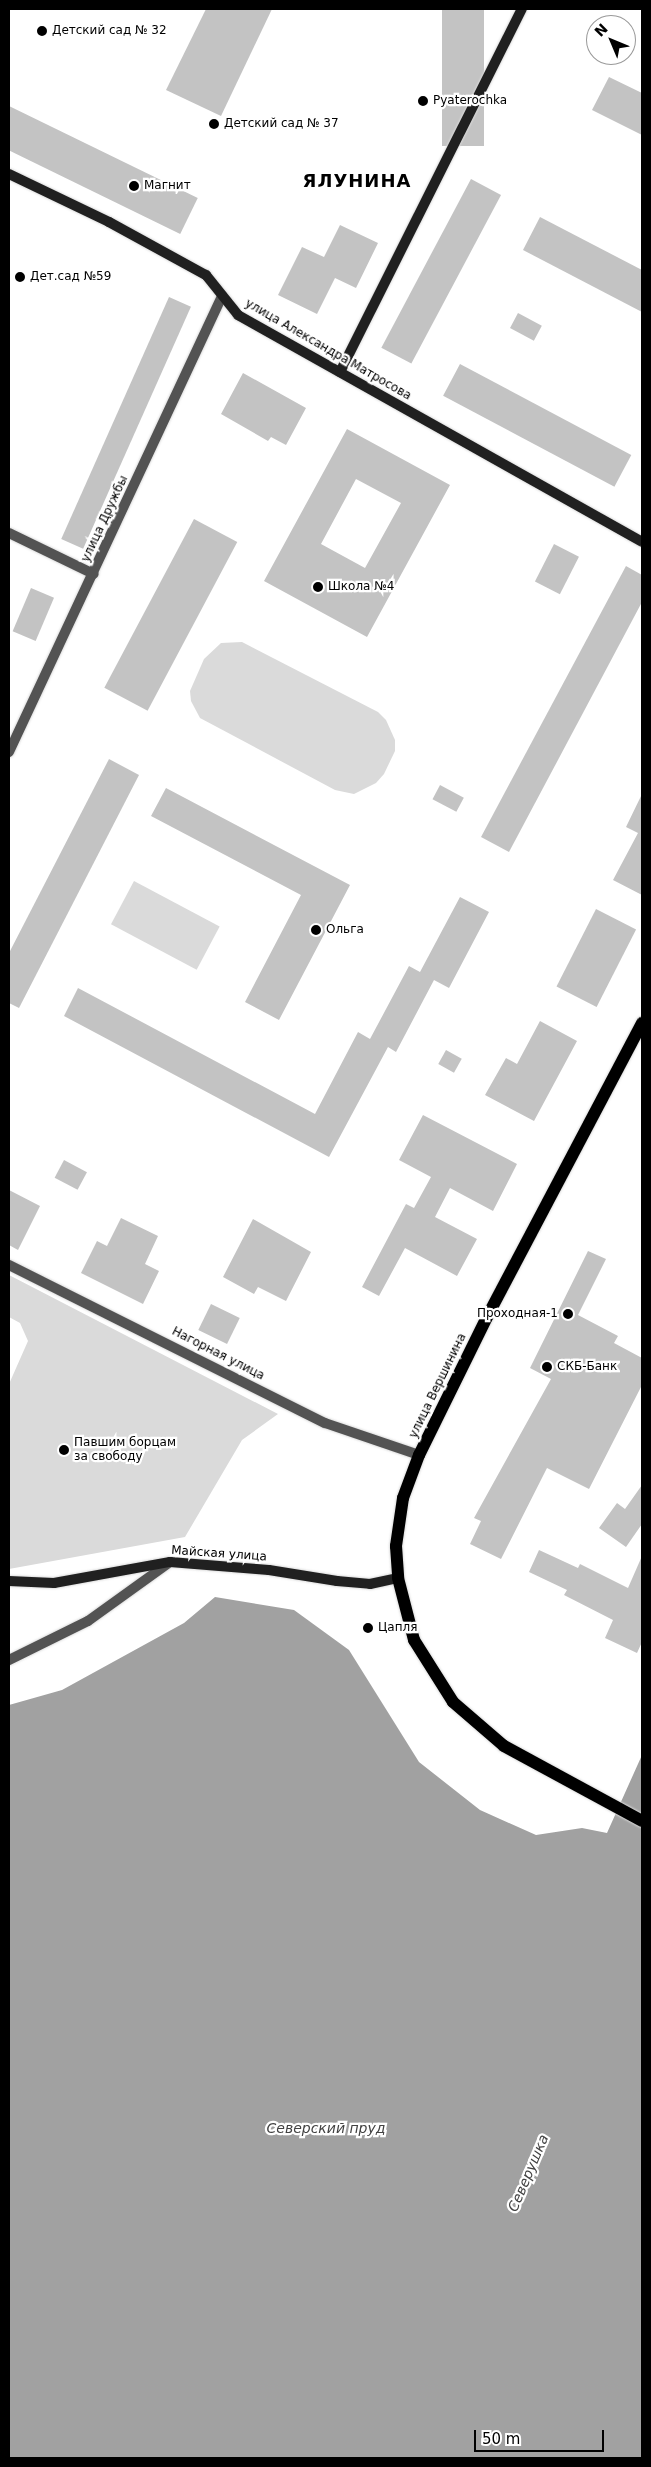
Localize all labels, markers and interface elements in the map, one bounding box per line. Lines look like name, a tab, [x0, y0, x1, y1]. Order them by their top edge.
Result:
north arrow	[586, 15, 636, 65]
text: N	[591, 20, 611, 40]
place label: Детский сад № 32	[52, 24, 167, 38]
marker: Детский сад № 32	[36, 25, 48, 37]
place label: Pyaterochka	[433, 94, 507, 108]
marker: Pyaterochka	[417, 95, 429, 107]
place label: Детский сад № 37	[224, 117, 339, 131]
marker: Детский сад № 37	[208, 118, 220, 130]
district label: ЯЛУНИНА	[302, 170, 412, 192]
place label: Магнит	[144, 179, 191, 193]
marker: Магнит	[128, 180, 140, 192]
place label: Дет.сад №59	[30, 270, 111, 284]
marker: Дет.сад №59	[14, 271, 26, 283]
street label: улица Александра Матросова	[242, 296, 414, 404]
street label: улица Дружбы	[79, 474, 131, 564]
place label: Школа №4	[328, 580, 394, 594]
marker: Школа №4	[312, 581, 324, 593]
place label: Ольга	[326, 923, 364, 937]
marker: Ольга	[310, 924, 322, 936]
place label: Проходная-1	[477, 1307, 558, 1321]
marker: Проходная-1	[562, 1308, 574, 1320]
street label: Нагорная улица	[169, 1324, 267, 1384]
street label: улица Вершинина	[406, 1331, 470, 1441]
place label: СКБ-Банк	[557, 1360, 617, 1374]
marker: СКБ-Банк	[541, 1361, 553, 1373]
place label: Павшим борцам за свободу	[74, 1436, 176, 1464]
marker: Павшим борцам за свободу	[58, 1444, 70, 1456]
street label: Майская улица	[171, 1543, 267, 1565]
place label: Цапля	[378, 1621, 417, 1635]
marker: Цапля	[362, 1622, 374, 1634]
water label: Северский пруд	[267, 2120, 385, 2136]
water label: Северушка	[504, 2132, 552, 2214]
scale bar	[476, 2420, 606, 2452]
text: 50 m	[482, 2430, 520, 2448]

